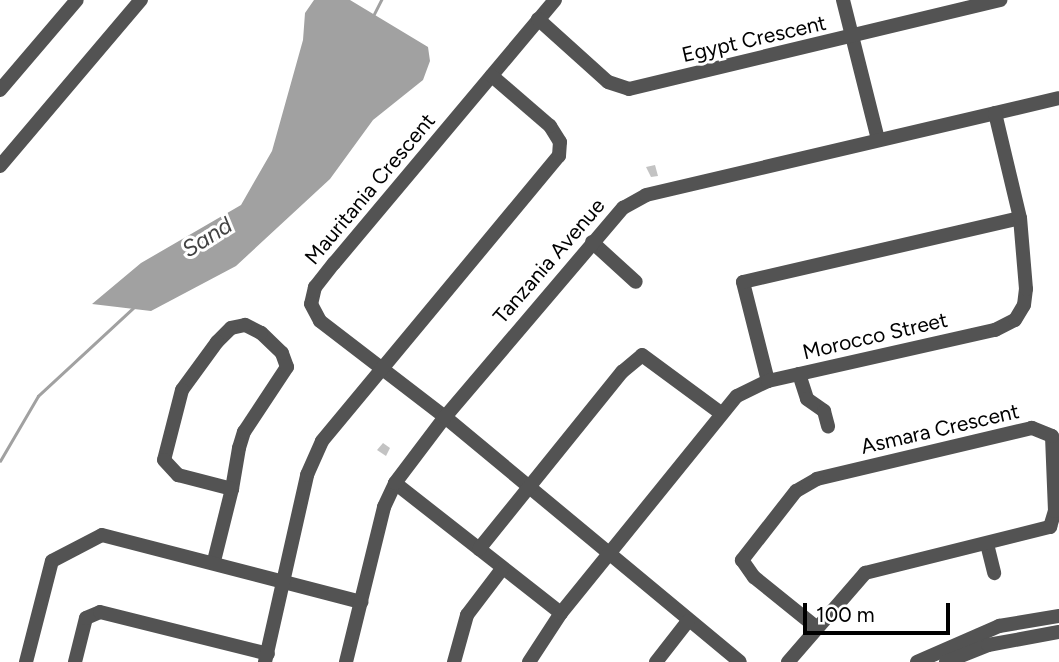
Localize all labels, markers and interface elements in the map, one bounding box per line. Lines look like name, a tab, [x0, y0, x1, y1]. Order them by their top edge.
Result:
street label: Egypt Crescent	[679, 10, 829, 68]
street label: Mauritania Crescent	[300, 108, 440, 270]
street label: Tanzania Avenue	[488, 193, 610, 329]
water label: Sand	[177, 211, 237, 263]
street label: Morocco Street	[800, 307, 950, 365]
street label: Asmara Crescent	[858, 399, 1022, 459]
scale bar	[807, 588, 954, 632]
text: 100 m	[816, 602, 875, 627]

